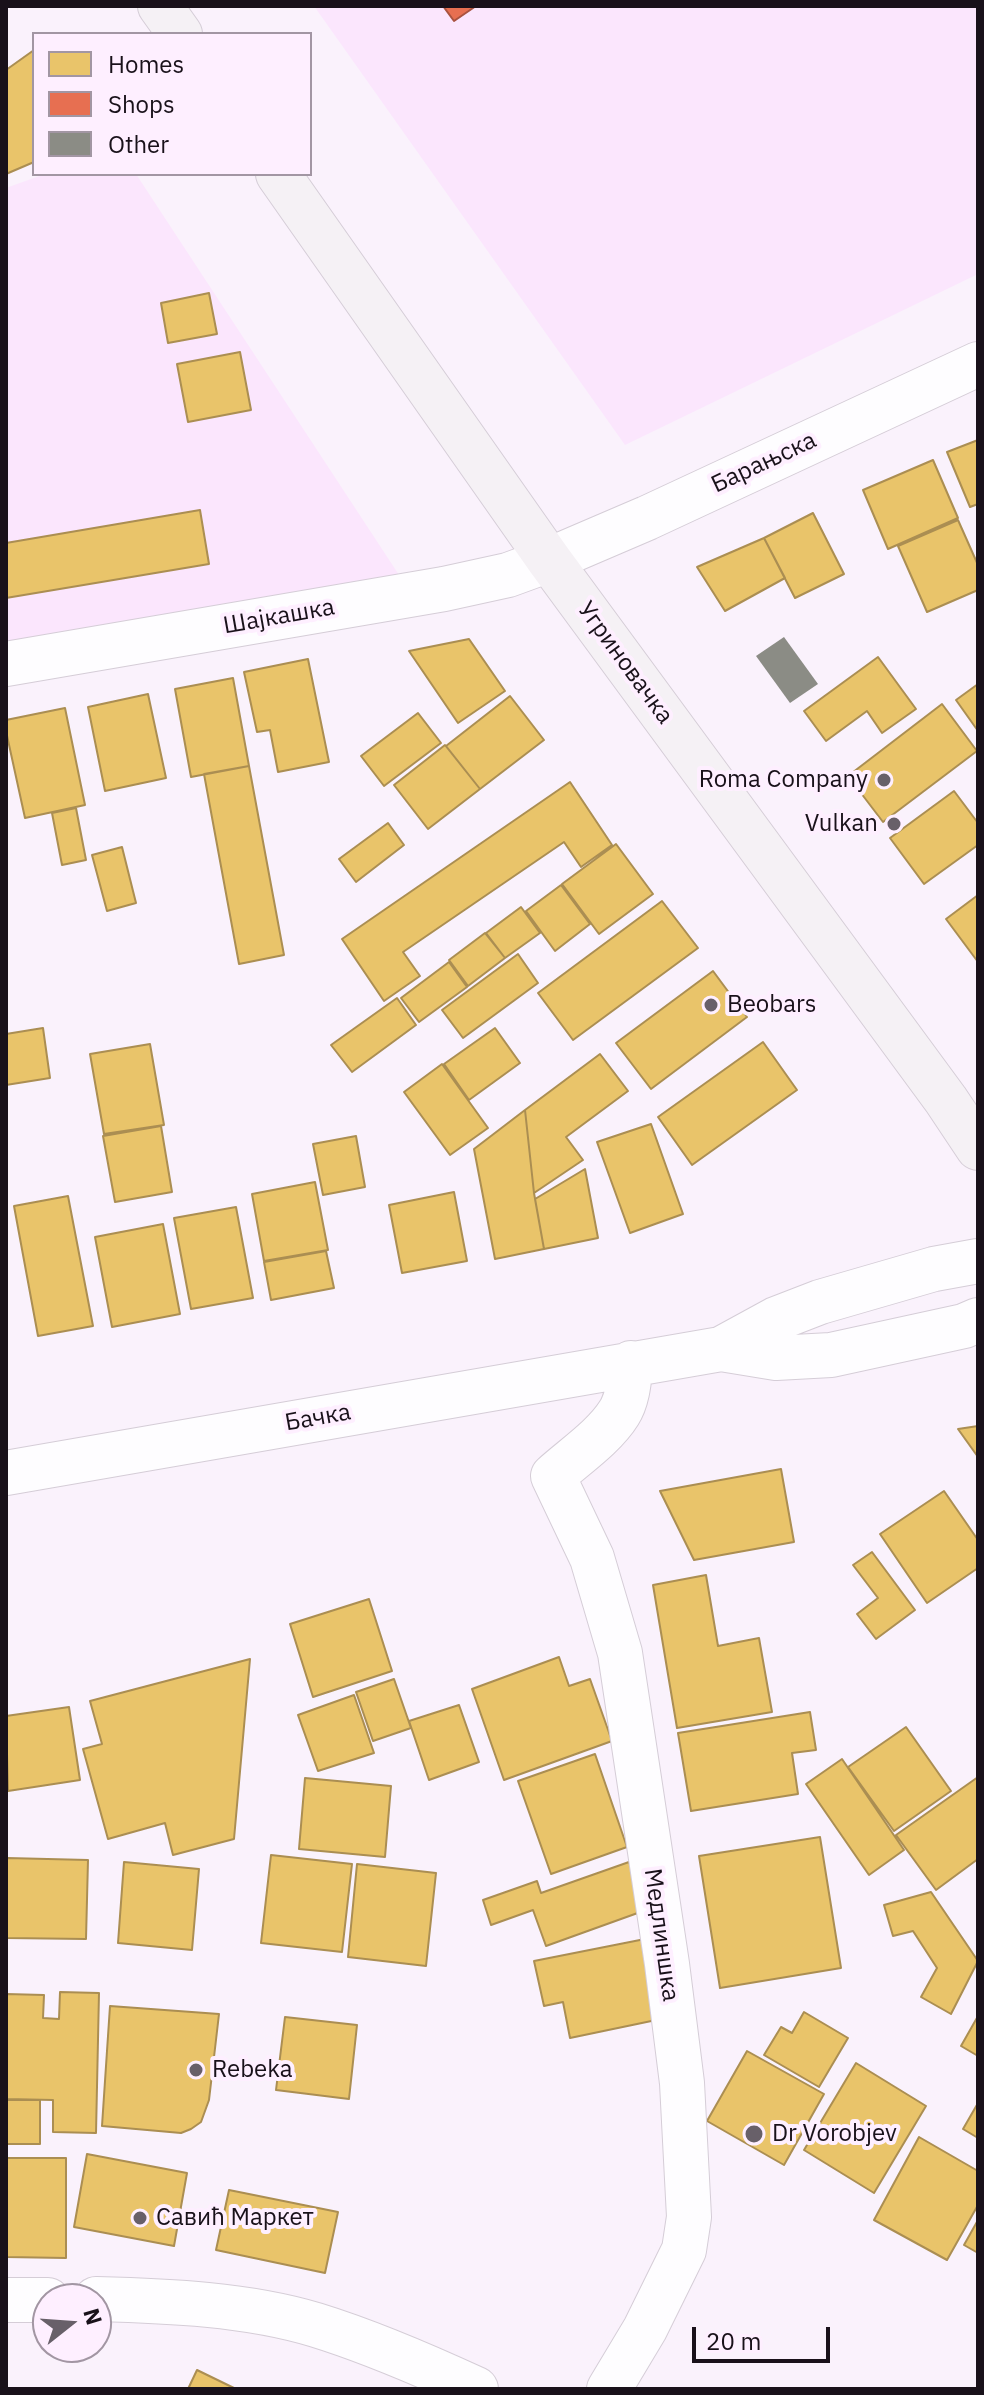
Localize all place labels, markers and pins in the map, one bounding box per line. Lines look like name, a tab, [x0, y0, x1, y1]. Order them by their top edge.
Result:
place label: Roma Company	[699, 766, 868, 794]
marker: Roma Company	[875, 771, 893, 789]
place label: Vulkan	[805, 810, 878, 838]
marker: Vulkan	[885, 815, 903, 833]
place label: Beobars	[727, 991, 817, 1019]
marker: Beobars	[702, 996, 720, 1014]
place label: Rebeka	[212, 2056, 293, 2084]
marker: Rebeka	[187, 2061, 205, 2079]
place label: Dr Vorobjev	[772, 2120, 897, 2148]
marker: Dr Vorobjev	[743, 2123, 765, 2145]
place label: Савић Маркет	[156, 2204, 314, 2232]
marker: Савић Маркет	[131, 2209, 149, 2227]

